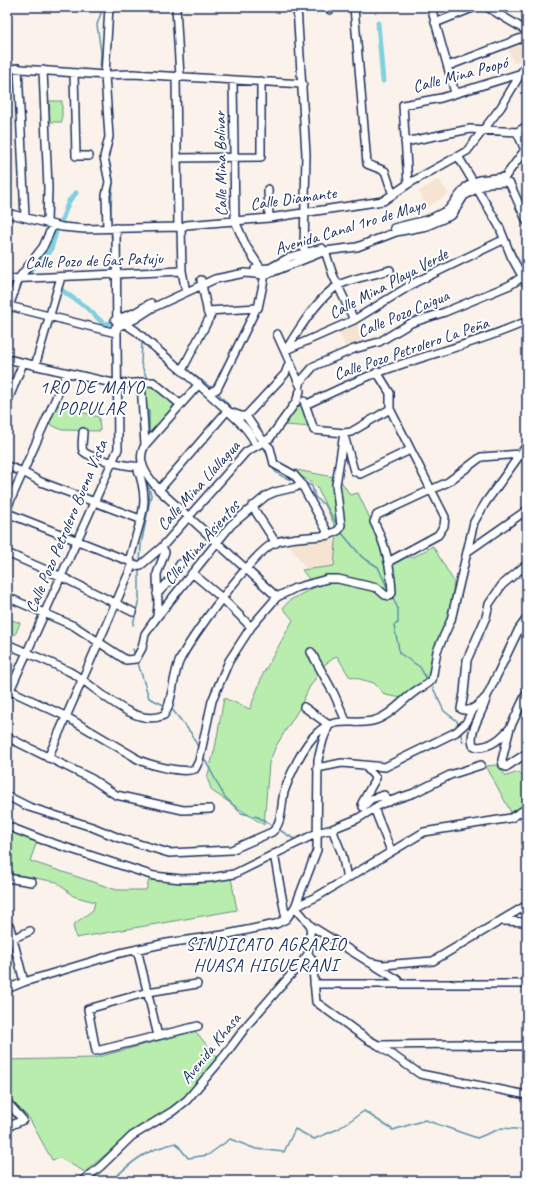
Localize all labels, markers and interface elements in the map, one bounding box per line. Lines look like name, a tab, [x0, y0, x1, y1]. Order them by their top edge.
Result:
street label: Calle Mina Poopó	[410, 51, 513, 97]
street label: Calle Mina Bolivar	[209, 109, 232, 217]
street label: Calle Diamante	[249, 182, 339, 215]
street label: Avenida Canal 1ro de Mayo	[272, 193, 429, 259]
street label: Calle Mina Playa Verde	[325, 243, 453, 324]
street label: Calle Pozo de Gas Patuju	[25, 248, 165, 273]
street label: Calle Pozo Caigua	[354, 284, 453, 342]
street label: Calle Pozo Petrolero La Peña	[331, 312, 493, 385]
district label: 1RO DE MAYO POPULAR	[40, 376, 145, 419]
street label: Calle Pozo Petrolero Buena Vista	[21, 435, 113, 616]
street label: Calle Mina Llallagua	[152, 435, 245, 535]
street label: Clle Mina Asientos	[159, 494, 245, 589]
district label: SINDICATO AGRARIO HUASA HIGUERANI	[186, 933, 348, 976]
street label: Avenida Khasa	[176, 1008, 246, 1088]

